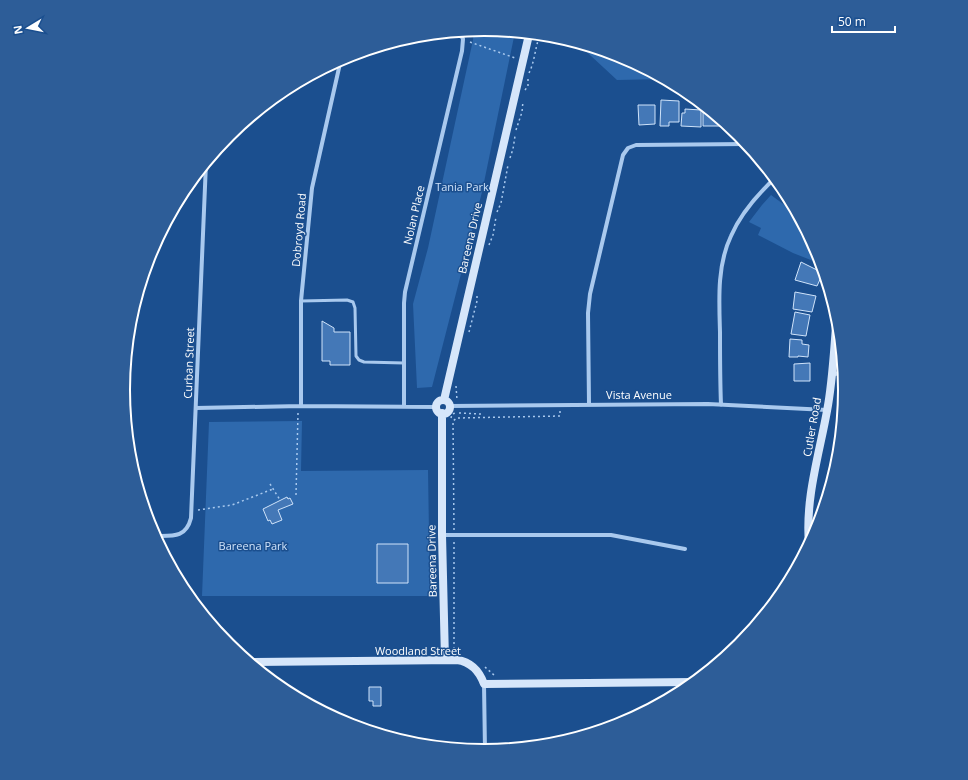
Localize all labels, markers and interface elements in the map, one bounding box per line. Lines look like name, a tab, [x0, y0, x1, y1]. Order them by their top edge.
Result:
north arrow	[8, 8, 48, 48]
scale bar	[832, 8, 895, 34]
text: 50 m	[838, 13, 866, 30]
text: N	[9, 24, 26, 36]
park label: Tania Park	[435, 179, 489, 194]
street label: Nolan Place	[399, 184, 428, 246]
street label: Dobroyd Road	[288, 193, 309, 267]
street label: Bareena Drive	[454, 201, 485, 275]
street label: Curban Street	[180, 327, 197, 399]
street label: Vista Avenue	[606, 387, 672, 402]
street label: Cutler Road	[799, 396, 824, 458]
street label: Bareena Drive	[423, 525, 440, 597]
park label: Bareena Park	[219, 538, 288, 553]
street label: Woodland Street	[375, 643, 461, 658]

